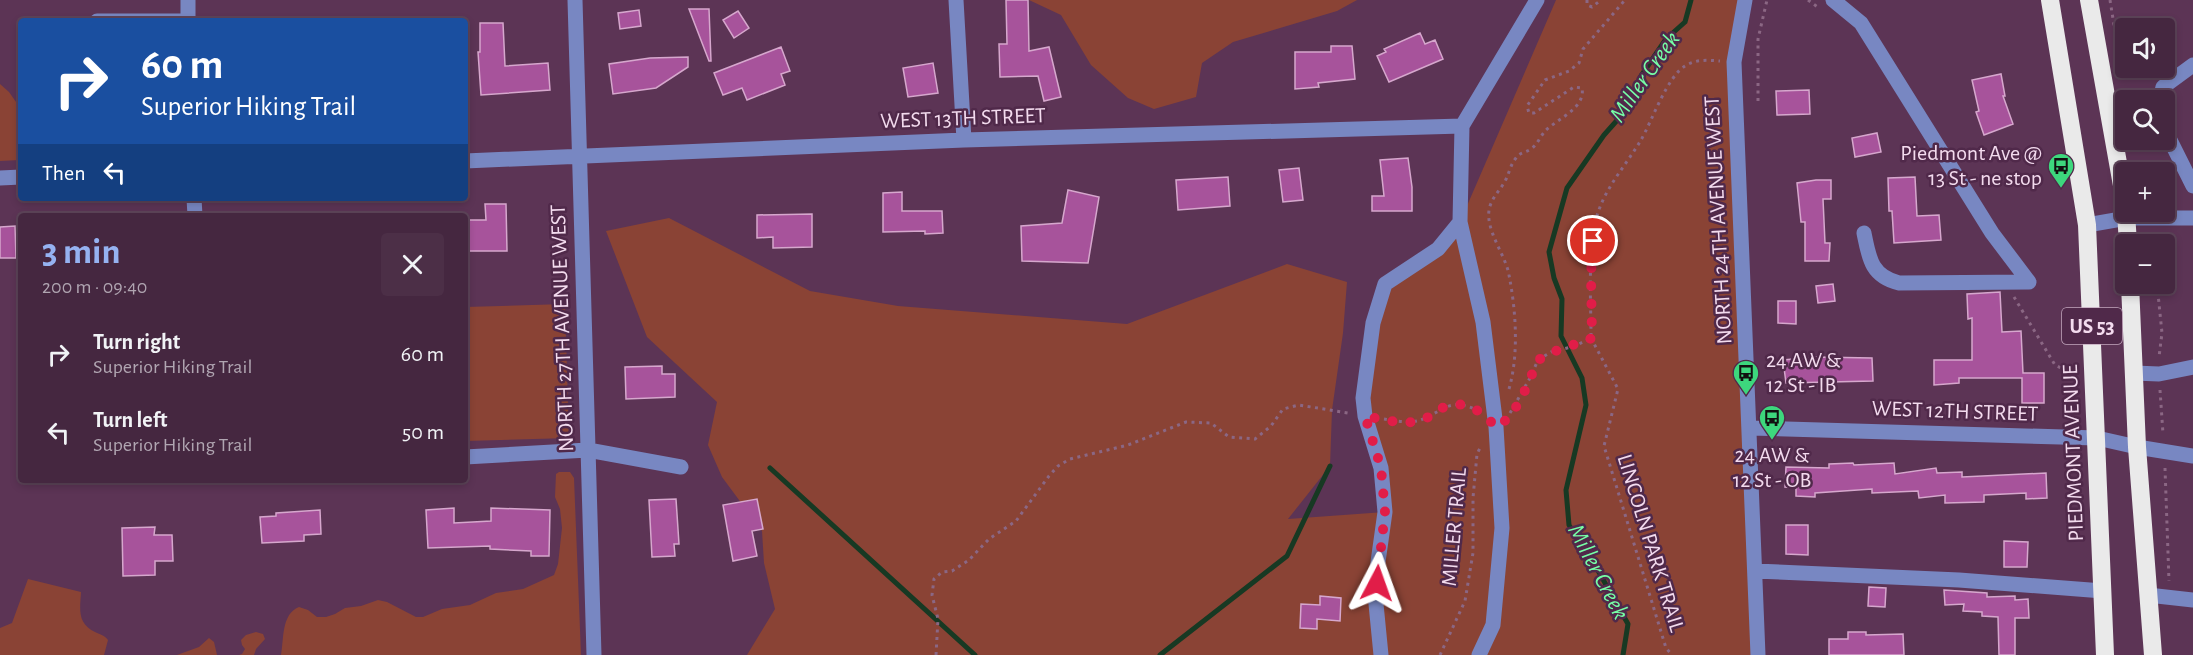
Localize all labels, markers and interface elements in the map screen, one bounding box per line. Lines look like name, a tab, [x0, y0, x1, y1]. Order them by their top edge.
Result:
map controls	[2115, 18, 2175, 294]
button: sound	[2115, 18, 2175, 78]
water label: Miller Creek	[1605, 27, 1685, 127]
icon: right	[42, 42, 120, 120]
text: 60 m	[141, 44, 223, 86]
button: search	[2115, 90, 2175, 150]
text: Superior Hiking Trail	[141, 93, 356, 120]
street label: NORTH 24TH AVENUE WEST	[1700, 95, 1735, 345]
street label: WEST 13TH STREET	[880, 104, 1046, 132]
place label: Piedmont Ave @ 13 St - ne stop	[1900, 142, 2042, 189]
bus stop icon: Piedmont Ave @ 13 St - ne stop	[2046, 151, 2076, 189]
icon: left	[98, 156, 131, 189]
text: Then	[42, 162, 86, 184]
button: +	[2115, 162, 2175, 222]
street label: NORTH 27TH AVENUE WEST	[547, 204, 577, 452]
pin	[1567, 215, 1618, 266]
icon: arrive	[1576, 224, 1609, 257]
button: close	[381, 233, 444, 296]
text: 3 min	[42, 234, 120, 270]
button: −	[2115, 234, 2175, 294]
text: 200 m · 09:40	[42, 277, 147, 297]
road number: US 53	[2062, 308, 2122, 344]
text: Turn right	[93, 331, 180, 353]
icon: right	[42, 338, 75, 371]
text: 60 m	[401, 343, 444, 365]
place label: 24 AW & 12 St - IB	[1766, 349, 1842, 396]
text: Superior Hiking Trail	[93, 357, 252, 377]
bus stop icon: 24 AW & 12 St - IB	[1731, 358, 1761, 396]
street label: PIEDMONT AVENUE	[2059, 364, 2087, 542]
street label: WEST 12TH STREET	[1871, 397, 2039, 425]
bus stop icon: 24 AW & 12 St - OB	[1757, 403, 1787, 441]
text: Turn left	[93, 409, 167, 431]
icon: left	[42, 416, 75, 449]
text: 50 m	[402, 421, 444, 443]
text: Superior Hiking Trail	[93, 435, 252, 455]
place label: 24 AW & 12 St - OB	[1733, 444, 1811, 491]
street label: LINCOLN PARK TRAIL	[1613, 452, 1689, 635]
street label: MILLER TRAIL	[1438, 466, 1470, 587]
water label: Miller Creek	[1563, 520, 1633, 624]
position arrow	[1345, 551, 1409, 615]

